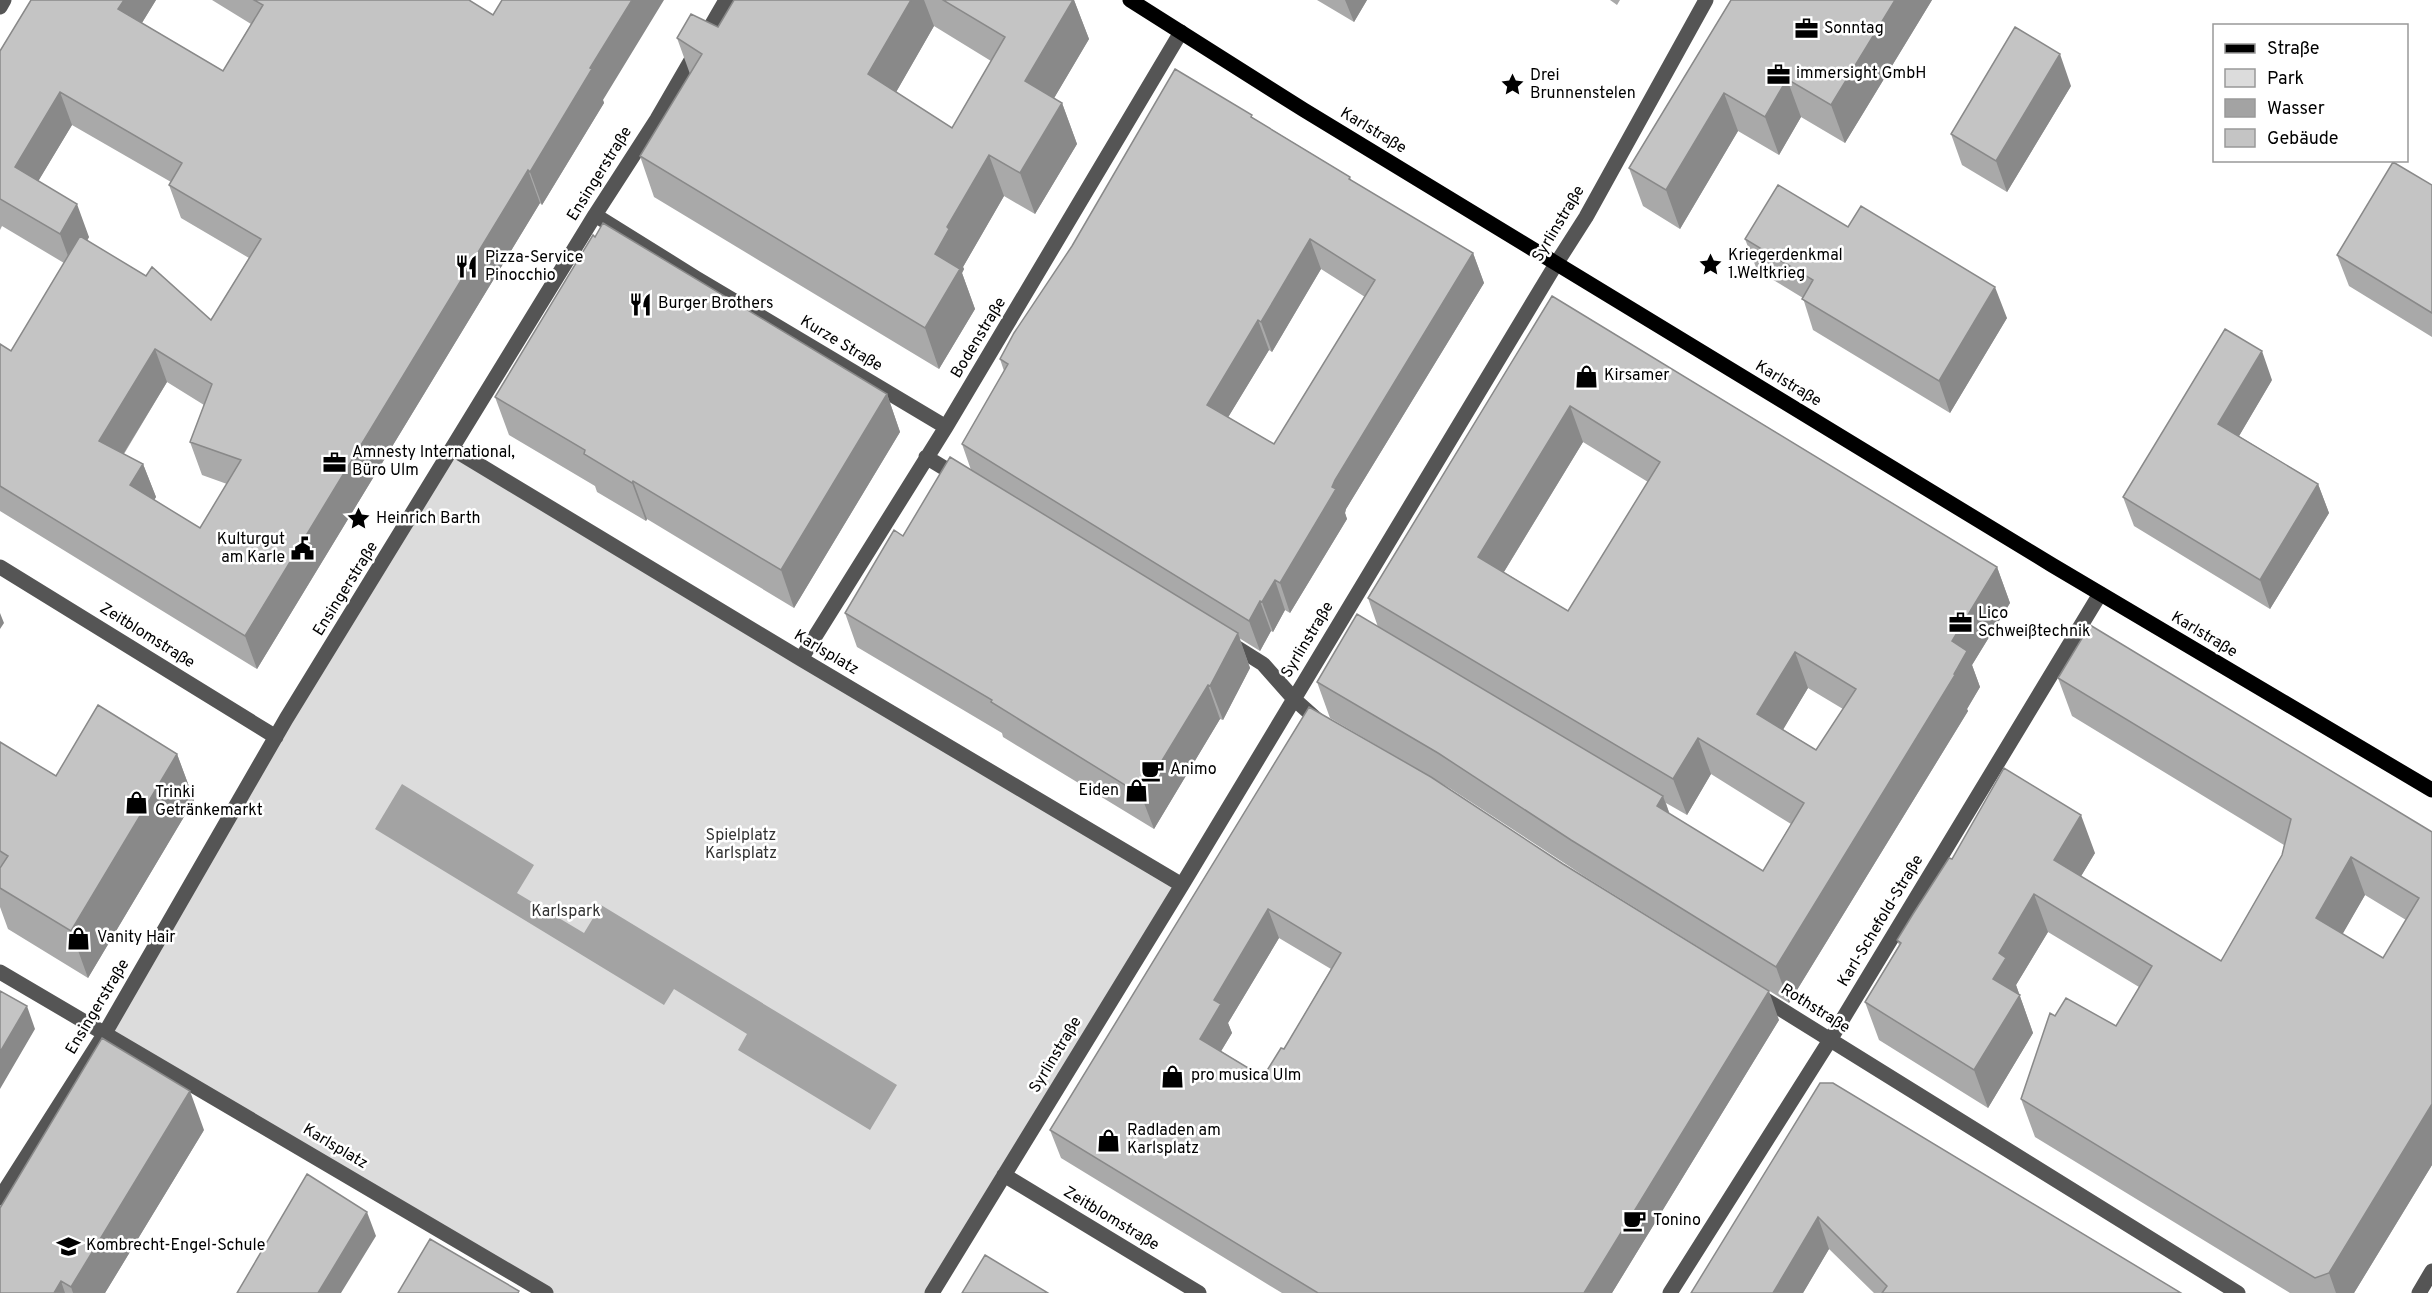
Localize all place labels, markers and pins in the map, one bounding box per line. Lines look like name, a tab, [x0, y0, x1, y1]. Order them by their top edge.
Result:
office icon: Sonntag	[1793, 16, 1819, 42]
place label: Sonntag	[1824, 19, 1884, 39]
office icon: immersight GmbH	[1765, 61, 1791, 87]
place label: immersight GmbH	[1796, 64, 1926, 84]
place label: Drei Brunnenstelen	[1530, 66, 1636, 104]
place icon: Drei Brunnenstelen	[1499, 72, 1525, 98]
place label: Kriegerdenkmal 1.Weltkrieg	[1728, 246, 1843, 284]
place label: Pizza-Service Pinocchio	[485, 248, 583, 286]
place icon: Kriegerdenkmal 1.Weltkrieg	[1697, 252, 1723, 278]
restaurant icon: Pizza-Service Pinocchio	[454, 254, 480, 280]
restaurant icon: Burger Brothers	[627, 291, 653, 317]
place label: Burger Brothers	[658, 294, 774, 314]
shop icon: Kirsamer	[1573, 363, 1599, 389]
place label: Kirsamer	[1604, 366, 1669, 386]
place label: Amnesty International, Büro Ulm	[352, 443, 515, 481]
office icon: Amnesty International, Büro Ulm	[321, 449, 347, 475]
place icon: Heinrich Barth	[345, 506, 371, 532]
place label: Heinrich Barth	[376, 509, 481, 529]
place label: Kulturgut am Karle	[217, 530, 285, 568]
public building icon: Kulturgut am Karle	[290, 536, 316, 562]
place label: Lico Schweißtechnik	[1978, 604, 2091, 642]
office icon: Lico Schweißtechnik	[1947, 610, 1973, 636]
cafe icon: Animo	[1139, 757, 1165, 783]
place label: Animo	[1170, 760, 1217, 780]
shop icon: Eiden	[1124, 778, 1150, 804]
place label: Eiden	[1079, 781, 1119, 801]
place label: Trinki Getränkemarkt	[155, 783, 263, 821]
shop icon: Trinki Getränkemarkt	[124, 789, 150, 815]
shop icon: Vanity Hair	[66, 925, 92, 951]
place label: Vanity Hair	[97, 928, 175, 948]
shop icon: pro musica Ulm	[1160, 1063, 1186, 1089]
place label: pro musica Ulm	[1191, 1066, 1301, 1086]
place label: Radladen am Karlsplatz	[1127, 1121, 1221, 1159]
shop icon: Radladen am Karlsplatz	[1096, 1127, 1122, 1153]
cafe icon: Tonino	[1622, 1208, 1648, 1234]
place label: Tonino	[1653, 1211, 1701, 1231]
school or university icon: Kombrecht-Engel-Schule	[55, 1233, 81, 1259]
place label: Kombrecht-Engel-Schule	[86, 1236, 265, 1256]

